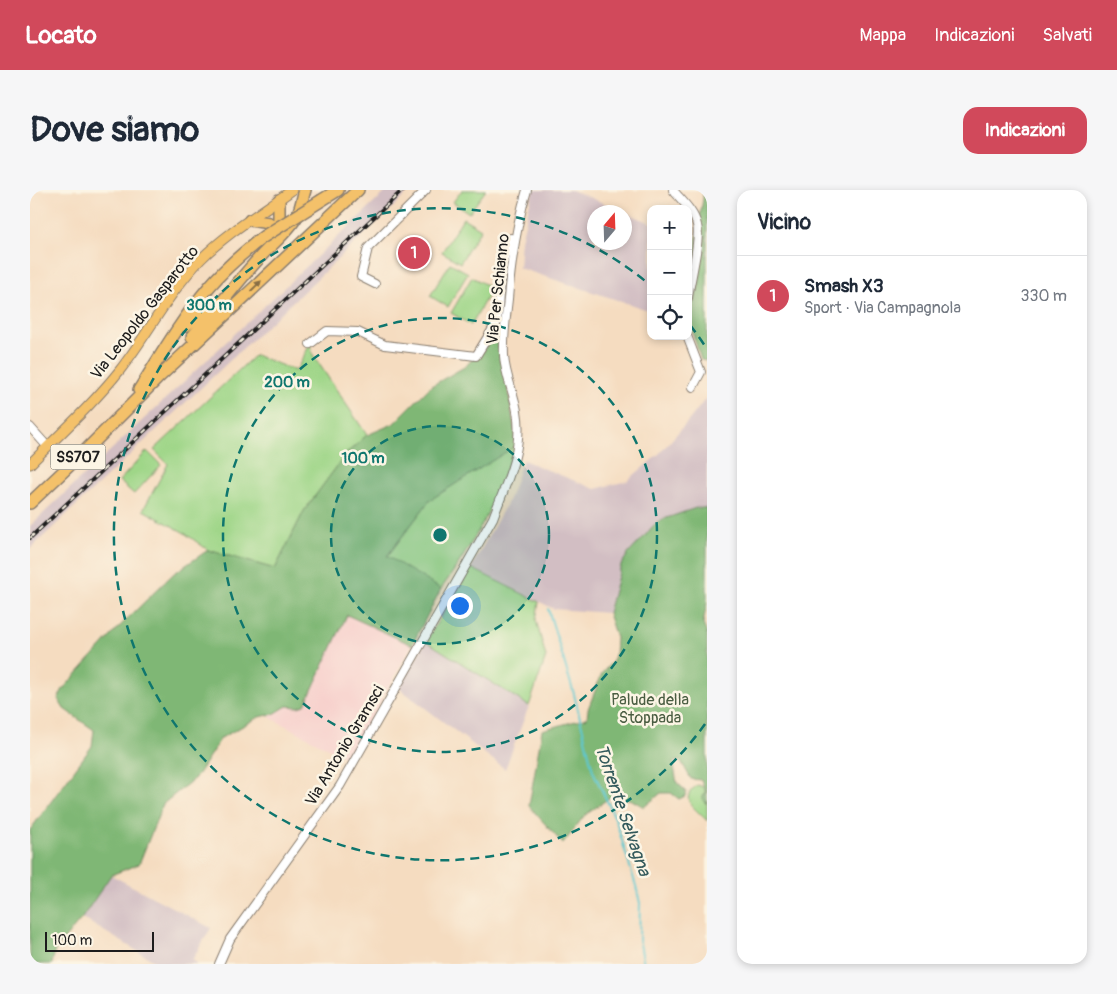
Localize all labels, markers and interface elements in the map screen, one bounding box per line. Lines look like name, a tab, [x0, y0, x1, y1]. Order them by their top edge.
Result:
text: Locato	[25, 21, 97, 50]
text: Mappa	[859, 24, 906, 47]
text: Indicazioni	[934, 24, 1014, 47]
text: Salvati	[1042, 24, 1092, 47]
button: Indicazioni	[963, 107, 1087, 154]
text: Dove siamo	[30, 108, 199, 152]
north arrow	[587, 205, 632, 250]
map controls	[647, 205, 692, 340]
button: +	[647, 205, 692, 250]
text: Vicino	[757, 209, 811, 236]
street label: Via Per Schianno	[482, 232, 514, 345]
pin: 1	[398, 234, 430, 272]
street label: Via Leopoldo Gasparotto	[86, 241, 203, 383]
button: −	[647, 250, 692, 295]
text: Smash X3	[804, 274, 884, 298]
one-way arrow	[250, 280, 262, 292]
text: 1	[770, 286, 776, 306]
text: 330 m	[1021, 286, 1067, 306]
button: locate	[647, 295, 692, 340]
text: 300 m	[186, 296, 232, 315]
text: Sport · Via Campagnola	[804, 298, 961, 318]
text: 200 m	[264, 373, 310, 392]
road number: SS707	[50, 444, 106, 470]
text: 100 m	[342, 449, 384, 468]
centre of rings	[431, 526, 449, 544]
your location	[447, 593, 473, 619]
street label: Via Antonio Gramsci	[301, 681, 389, 810]
park label: Palude della Stoppada	[611, 690, 689, 728]
water label: Torrente Selvagna	[589, 741, 656, 881]
scale bar	[45, 929, 154, 952]
text: 100 m	[52, 932, 92, 949]

